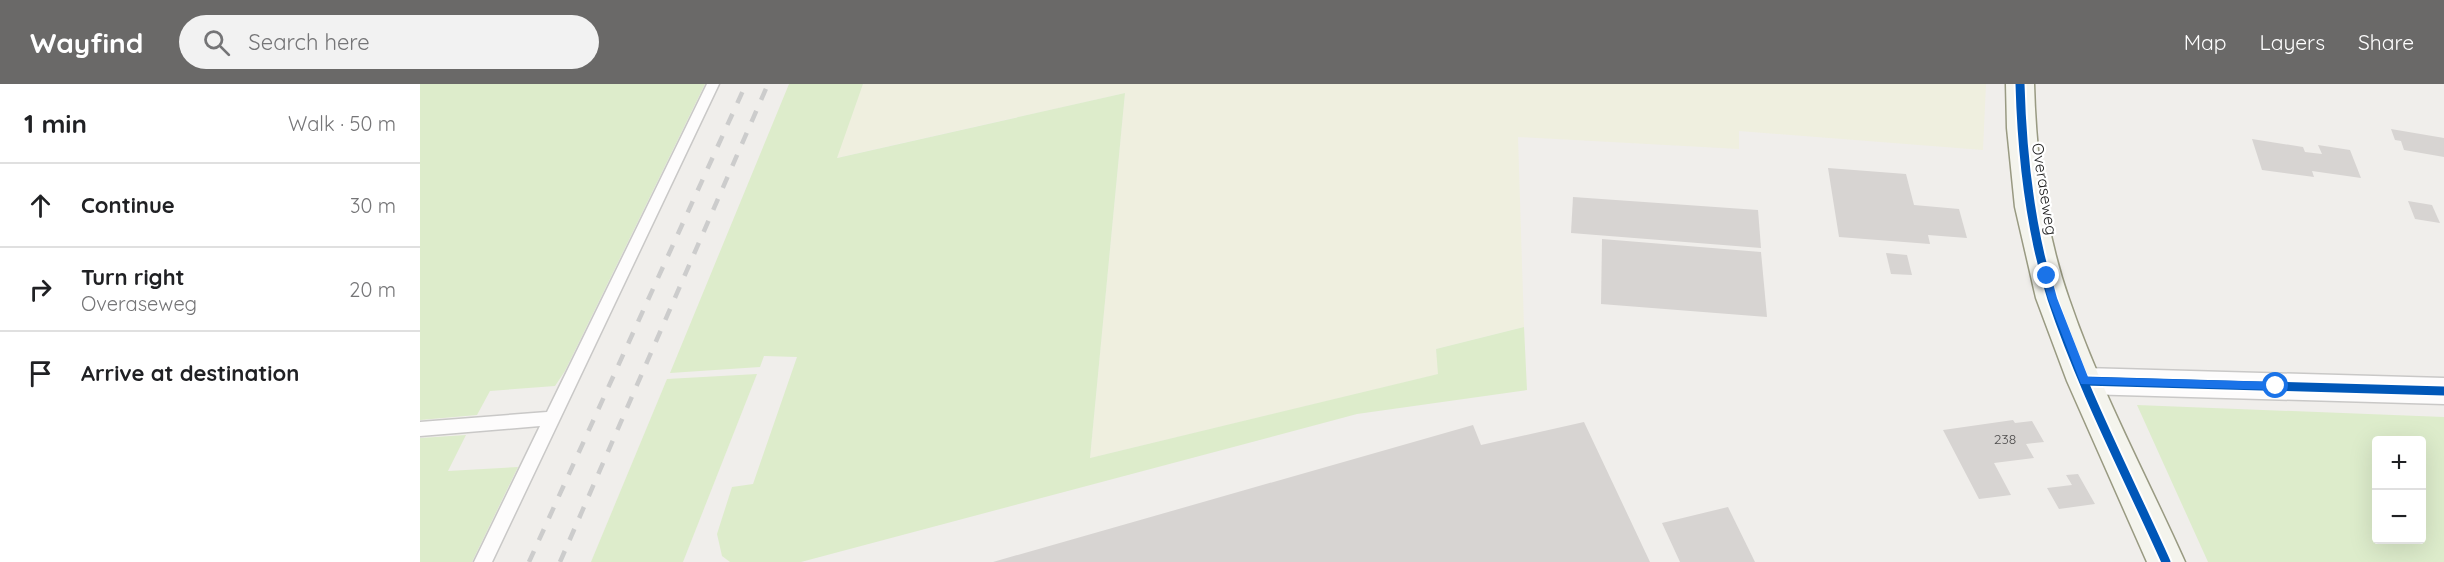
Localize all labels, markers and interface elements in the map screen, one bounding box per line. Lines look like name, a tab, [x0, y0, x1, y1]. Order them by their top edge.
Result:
search box	[179, 15, 599, 69]
text: Wayfind	[30, 25, 143, 60]
icon: search	[200, 26, 233, 59]
text: Search here	[248, 28, 370, 56]
text: Map	[2184, 29, 2227, 55]
text: Layers	[2260, 29, 2325, 55]
text: Share	[2358, 29, 2414, 55]
text: 1 min	[24, 107, 87, 140]
text: Walk · 50 m	[288, 111, 396, 136]
street label: Overaseweg	[2028, 142, 2062, 236]
icon: ahead	[24, 189, 57, 222]
text: Continue	[81, 191, 175, 219]
text: 30 m	[350, 193, 396, 218]
route end	[2033, 262, 2059, 288]
text: Turn right	[81, 263, 185, 291]
icon: right	[24, 273, 57, 306]
text: 20 m	[349, 277, 396, 302]
text: Overaseweg	[81, 291, 197, 316]
icon: arrive	[24, 357, 57, 390]
text: Arrive at destination	[81, 359, 299, 387]
route start	[2262, 372, 2288, 398]
house number: 238	[1994, 430, 2016, 448]
map controls	[2372, 436, 2426, 544]
button: +	[2372, 436, 2426, 490]
button: −	[2372, 490, 2426, 544]

